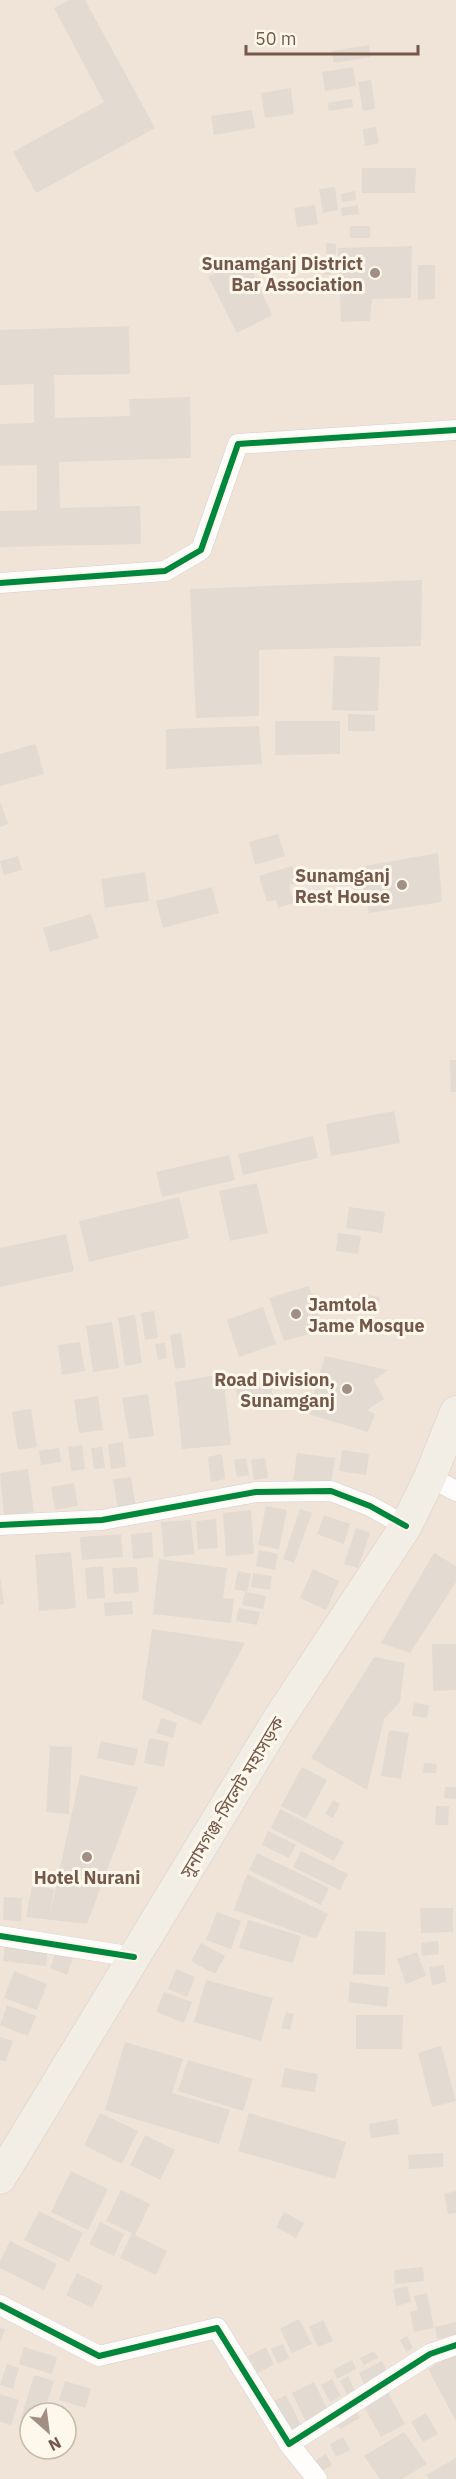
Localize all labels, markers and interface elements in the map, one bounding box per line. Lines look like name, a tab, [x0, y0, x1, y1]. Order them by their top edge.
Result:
scale bar	[246, 18, 418, 56]
text: 50 m	[255, 27, 297, 50]
place label: Sunamganj District Bar Association	[202, 252, 363, 296]
marker: Sunamganj District Bar Association	[368, 266, 382, 280]
place label: Sunamganj Rest House	[295, 864, 390, 908]
marker: Sunamganj Rest House	[395, 878, 409, 892]
place label: Jamtola Jame Mosque	[308, 1293, 425, 1337]
marker: Jamtola Jame Mosque	[289, 1307, 303, 1321]
place label: Road Division, Sunamganj	[214, 1368, 335, 1412]
marker: Road Division, Sunamganj	[340, 1382, 354, 1396]
street label: সুনামগঞ্জ-সিলেট মহাসড়ক	[174, 1712, 290, 1883]
marker: Hotel Nurani	[80, 1850, 94, 1864]
place label: Hotel Nurani	[34, 1866, 140, 1889]
north arrow	[18, 2401, 78, 2461]
text: N	[45, 2433, 65, 2456]

